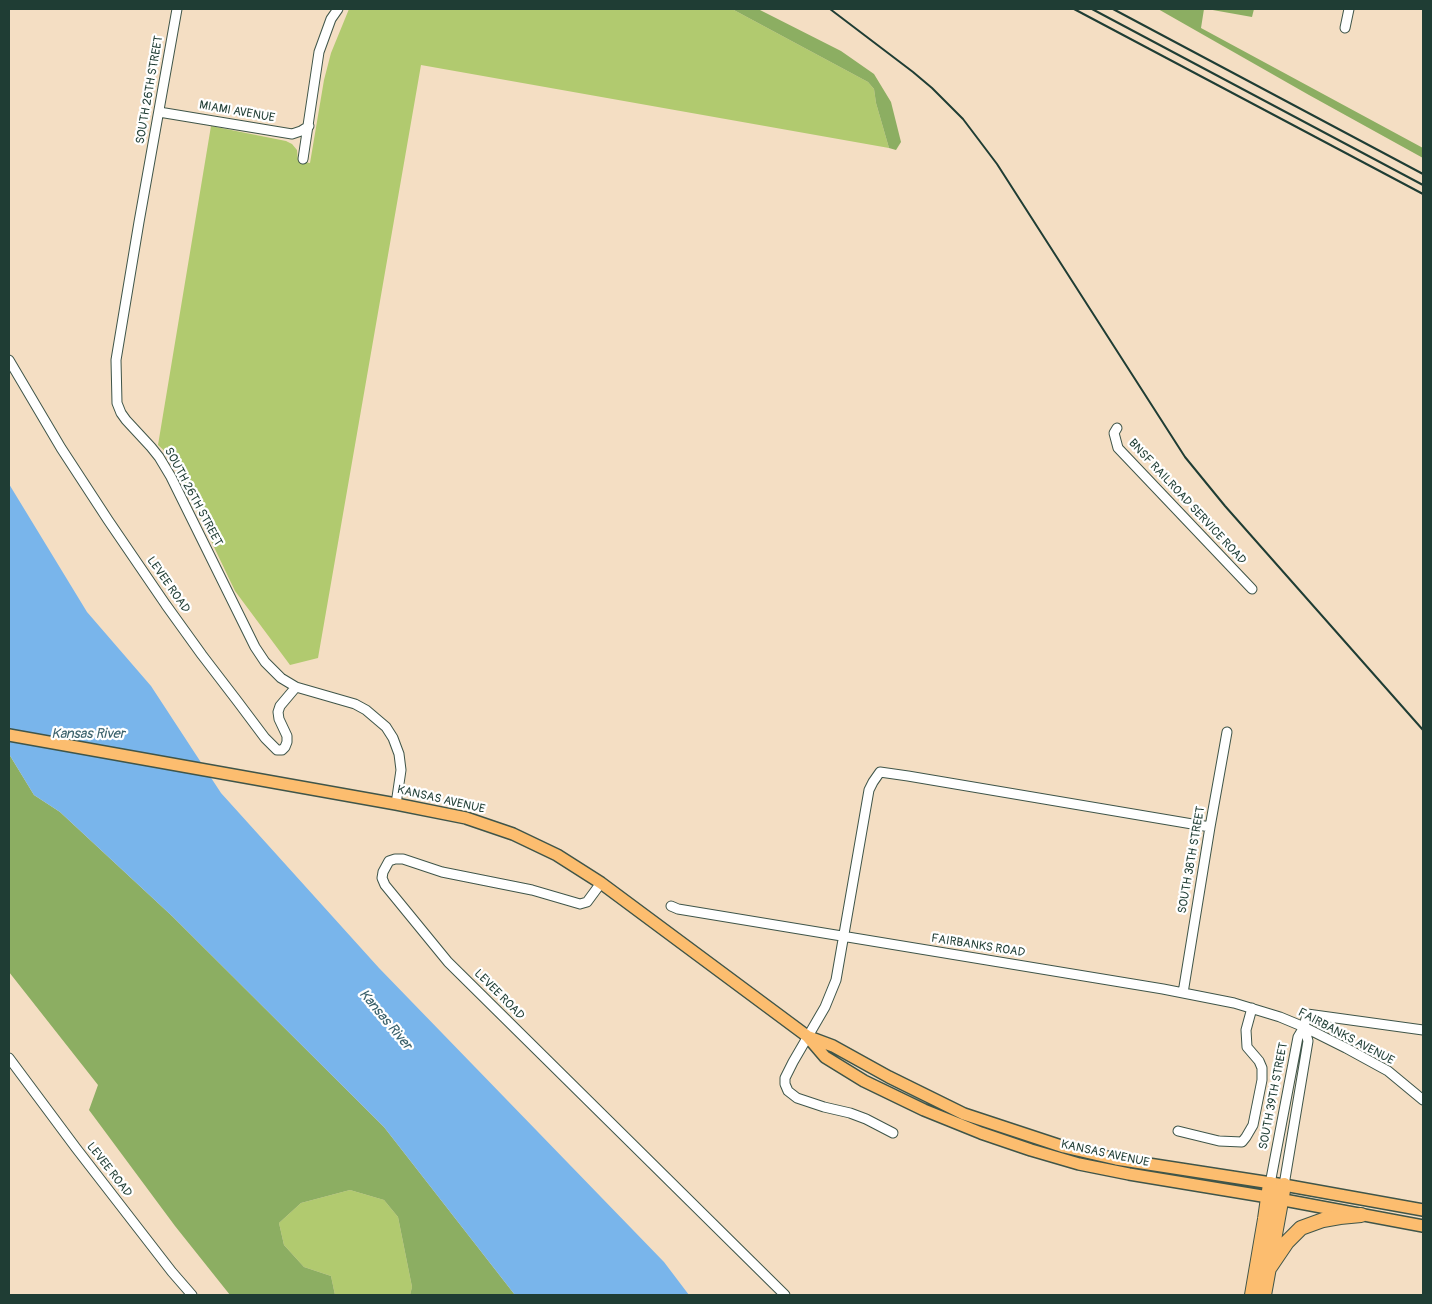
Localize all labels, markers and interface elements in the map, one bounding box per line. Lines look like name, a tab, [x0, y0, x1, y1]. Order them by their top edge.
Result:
street label: SOUTH 26TH STREET	[133, 35, 167, 145]
street label: MIAMI AVENUE	[198, 98, 276, 126]
street label: BNSF RAILROAD SERVICE ROAD	[1125, 436, 1249, 568]
street label: SOUTH 26TH STREET	[161, 445, 225, 549]
street label: LEVEE ROAD	[143, 554, 193, 616]
water label: Kansas River	[51, 726, 125, 742]
street label: KANSAS AVENUE	[396, 783, 486, 817]
street label: SOUTH 38TH STREET	[1175, 805, 1209, 915]
street label: FAIRBANKS ROAD	[930, 931, 1026, 961]
street label: LEVEE ROAD	[471, 967, 527, 1023]
water label: Kansas River	[355, 986, 415, 1054]
street label: FAIRBANKS AVENUE	[1295, 1006, 1397, 1068]
street label: SOUTH 39TH STREET	[1257, 1041, 1291, 1151]
street label: KANSAS AVENUE	[1060, 1138, 1150, 1170]
street label: LEVEE ROAD	[83, 1140, 135, 1200]

